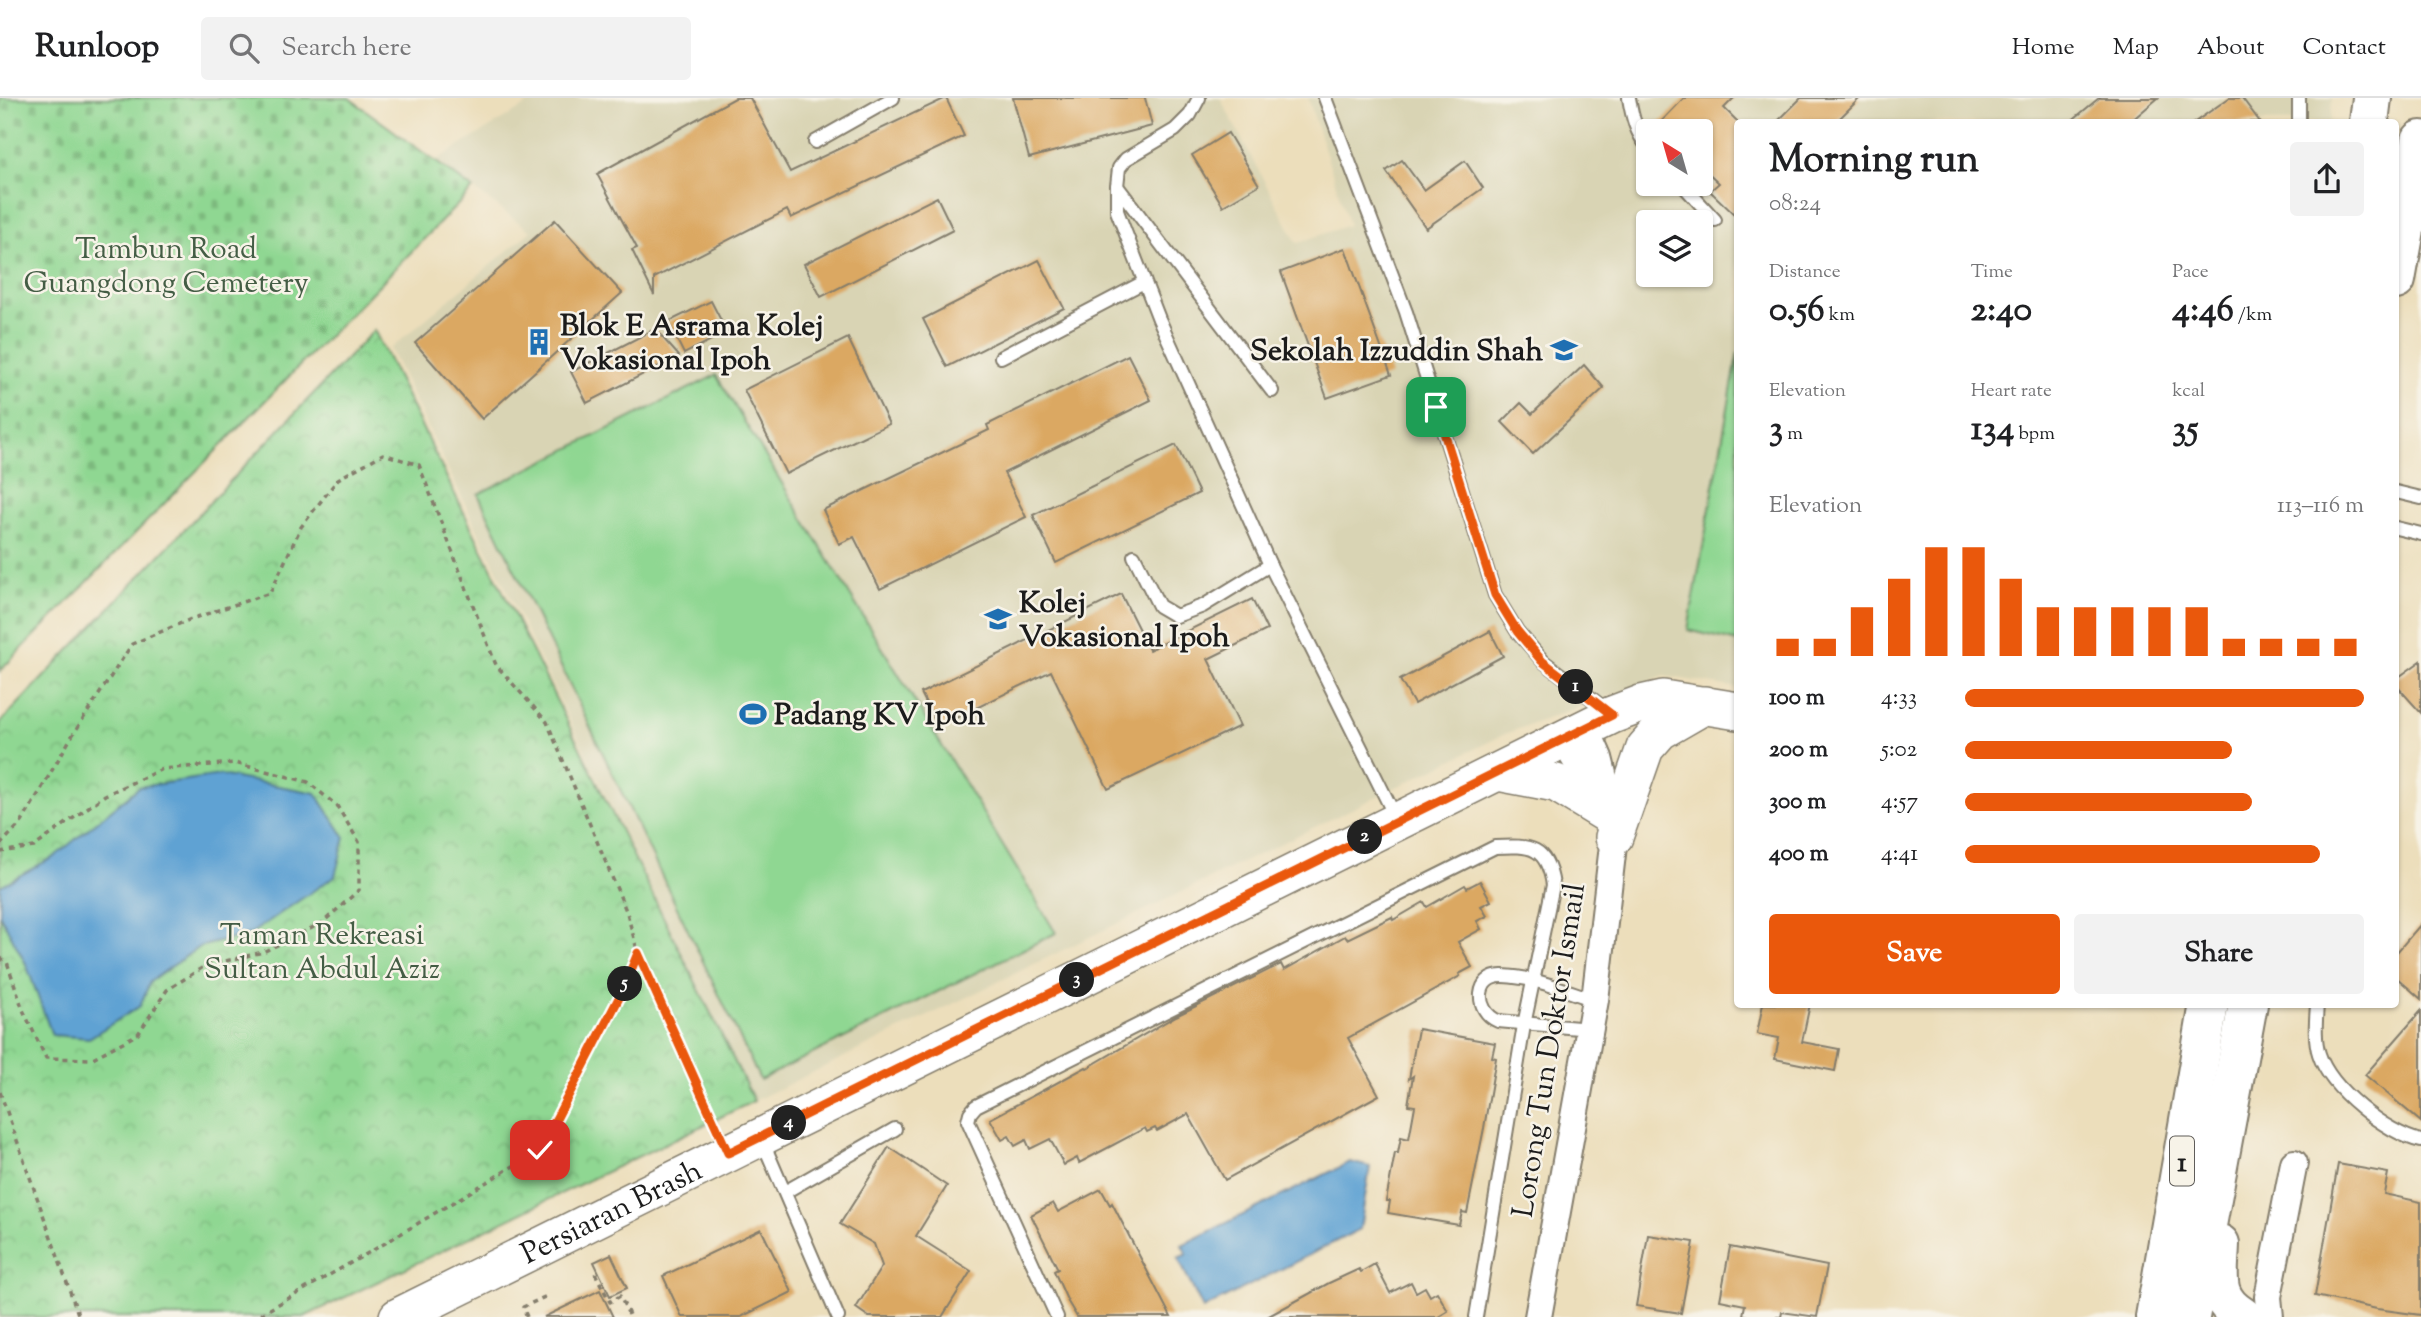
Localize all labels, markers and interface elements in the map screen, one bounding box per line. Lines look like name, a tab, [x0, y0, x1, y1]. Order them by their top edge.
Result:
search box	[201, 17, 691, 80]
text: Runloop	[35, 24, 159, 72]
icon: search	[225, 29, 263, 67]
text: Search here	[281, 30, 412, 67]
text: Home	[2012, 31, 2075, 65]
text: Map	[2113, 31, 2159, 65]
text: About	[2197, 31, 2264, 65]
text: Contact	[2302, 31, 2386, 65]
north arrow	[1636, 119, 1713, 196]
map controls	[1636, 119, 1713, 287]
text: Morning run	[1769, 135, 1979, 189]
button: share	[2290, 142, 2364, 216]
text: 08:24	[1769, 188, 1821, 221]
button: layers	[1636, 210, 1713, 287]
park label: Tambun Road Guangdong Cemetery	[23, 229, 309, 306]
text: Distance	[1769, 259, 1841, 286]
text: Time	[1971, 259, 2013, 286]
text: Pace	[2172, 259, 2209, 286]
text: 0.56	[1769, 286, 1825, 337]
text: 2:40	[1971, 286, 2032, 337]
text: 4:46	[2172, 286, 2234, 337]
text: km	[1825, 302, 1855, 329]
text: /km	[2234, 302, 2272, 329]
place label: Blok E Asrama Kolej Vokasional Ipoh	[560, 306, 823, 383]
building icon: Blok E Asrama Kolej Vokasional Ipoh	[524, 327, 554, 357]
place label: Sekolah Izzuddin Shah	[1250, 331, 1543, 374]
school or university icon: Sekolah Izzuddin Shah	[1549, 335, 1579, 365]
pin	[1406, 377, 1466, 437]
text: Elevation	[1769, 378, 1846, 405]
text: Heart rate	[1971, 378, 2052, 405]
text: kcal	[2172, 378, 2205, 405]
icon: arrive	[1417, 388, 1455, 426]
text: 3	[1769, 405, 1783, 456]
text: 134	[1971, 405, 2014, 456]
text: 35	[2172, 405, 2198, 456]
text: m	[1783, 421, 1803, 448]
text: bpm	[2014, 421, 2055, 448]
text: Elevation	[1769, 490, 1862, 523]
text: 113–116 m	[2277, 490, 2364, 523]
place label: Kolej Vokasional Ipoh	[1019, 583, 1230, 660]
school or university icon: Kolej Vokasional Ipoh	[983, 604, 1013, 634]
pin: 1	[1558, 670, 1594, 704]
text: 1	[1572, 673, 1579, 700]
text: 100 m	[1769, 682, 1825, 715]
text: 4:33	[1881, 682, 1917, 715]
place label: Padang KV Ipoh	[774, 695, 986, 738]
sports icon: Padang KV Ipoh	[738, 699, 768, 729]
text: 200 m	[1769, 734, 1828, 767]
text: 5:02	[1881, 734, 1917, 767]
text: 300 m	[1769, 786, 1826, 819]
text: 4:57	[1881, 786, 1918, 819]
pin: 2	[1348, 820, 1382, 854]
text: 2	[1360, 823, 1369, 850]
text: 400 m	[1769, 838, 1829, 871]
text: 4:41	[1881, 838, 1918, 871]
street label: Lorong Tun Doktor Ismail	[1503, 880, 1598, 1221]
button: Save	[1769, 914, 2060, 994]
button: Share	[2074, 914, 2364, 994]
park label: Taman Rekreasi Sultan Abdul Aziz	[204, 915, 440, 992]
pin: 3	[1060, 962, 1094, 998]
pin: 5	[608, 966, 642, 1001]
text: 3	[1073, 966, 1080, 993]
text: 5	[621, 970, 628, 997]
pin: 4	[772, 1105, 806, 1140]
text: 4	[784, 1109, 793, 1136]
pin	[510, 1120, 570, 1180]
icon: check	[521, 1131, 559, 1169]
road number: 1	[2170, 1136, 2194, 1186]
street label: Persiaran Brash	[514, 1150, 711, 1277]

